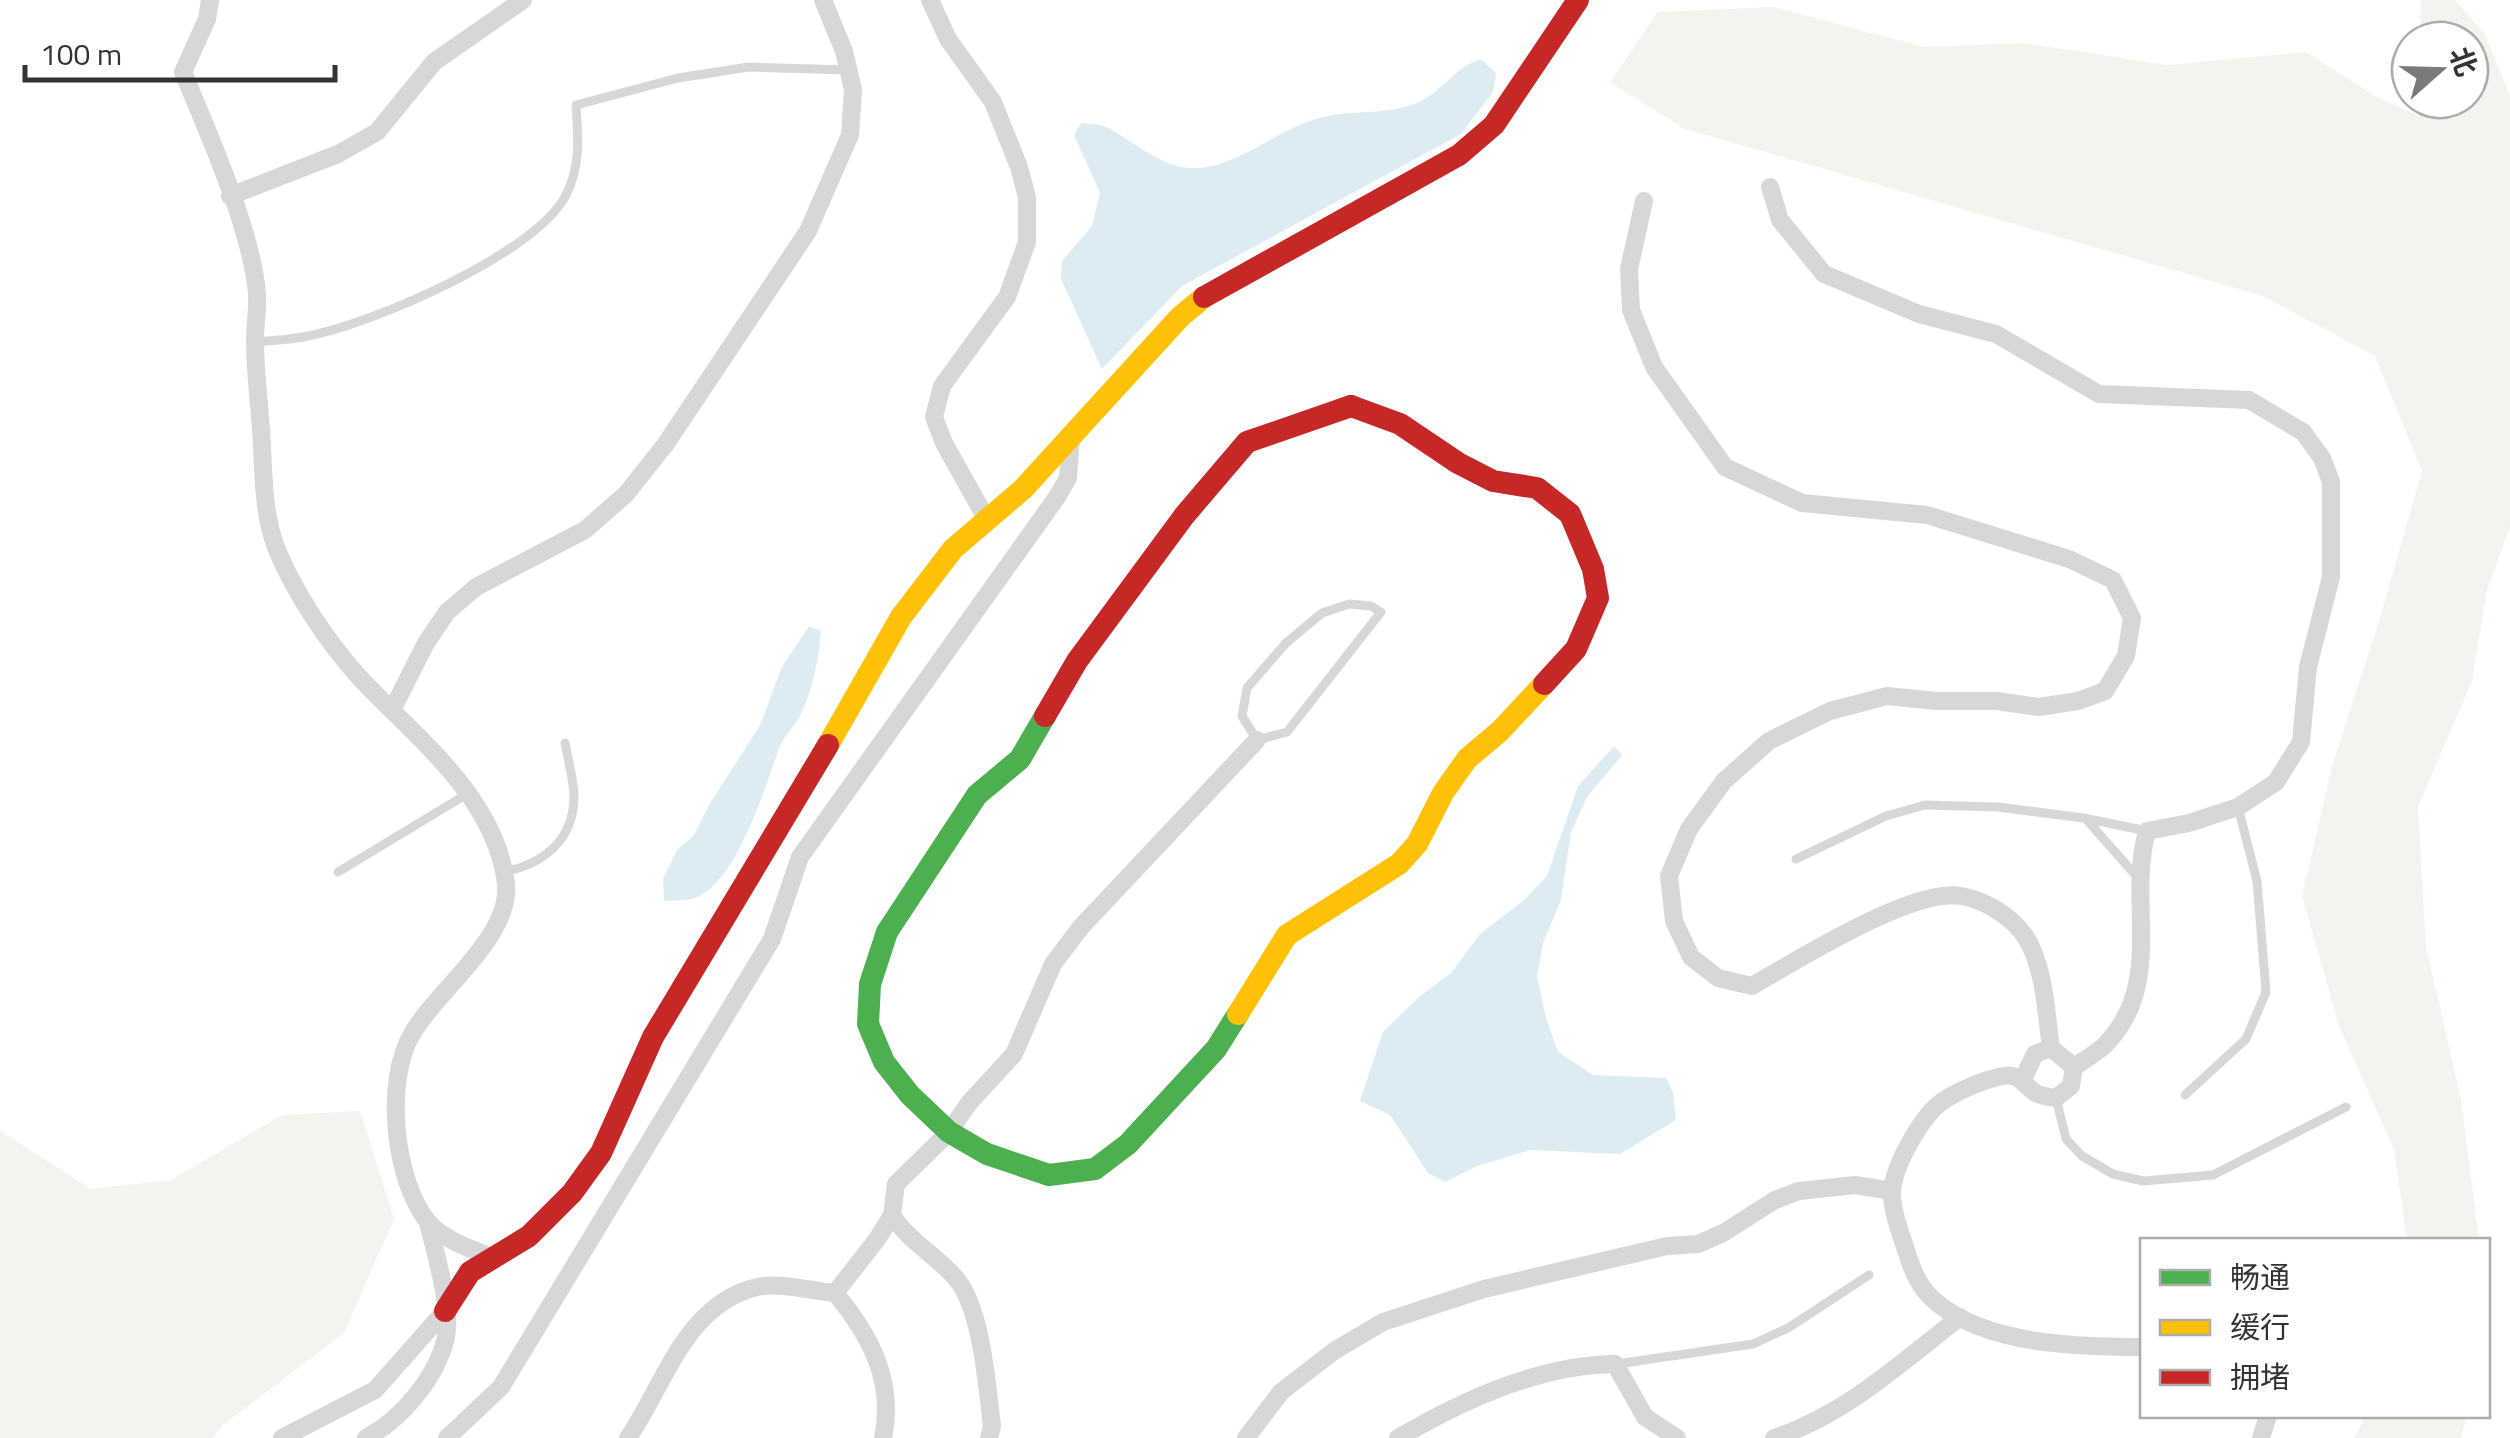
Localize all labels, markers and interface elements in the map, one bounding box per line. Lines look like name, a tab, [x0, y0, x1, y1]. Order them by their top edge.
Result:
scale bar	[25, 20, 335, 82]
north arrow	[2390, 20, 2490, 120]
text: 100 m	[40, 31, 122, 77]
text: 北	[2439, 41, 2489, 82]
legend	[2140, 1238, 2490, 1418]
text: 畅通	[2230, 1254, 2290, 1300]
text: 缓行	[2230, 1304, 2290, 1350]
text: 拥堵	[2230, 1354, 2290, 1400]

